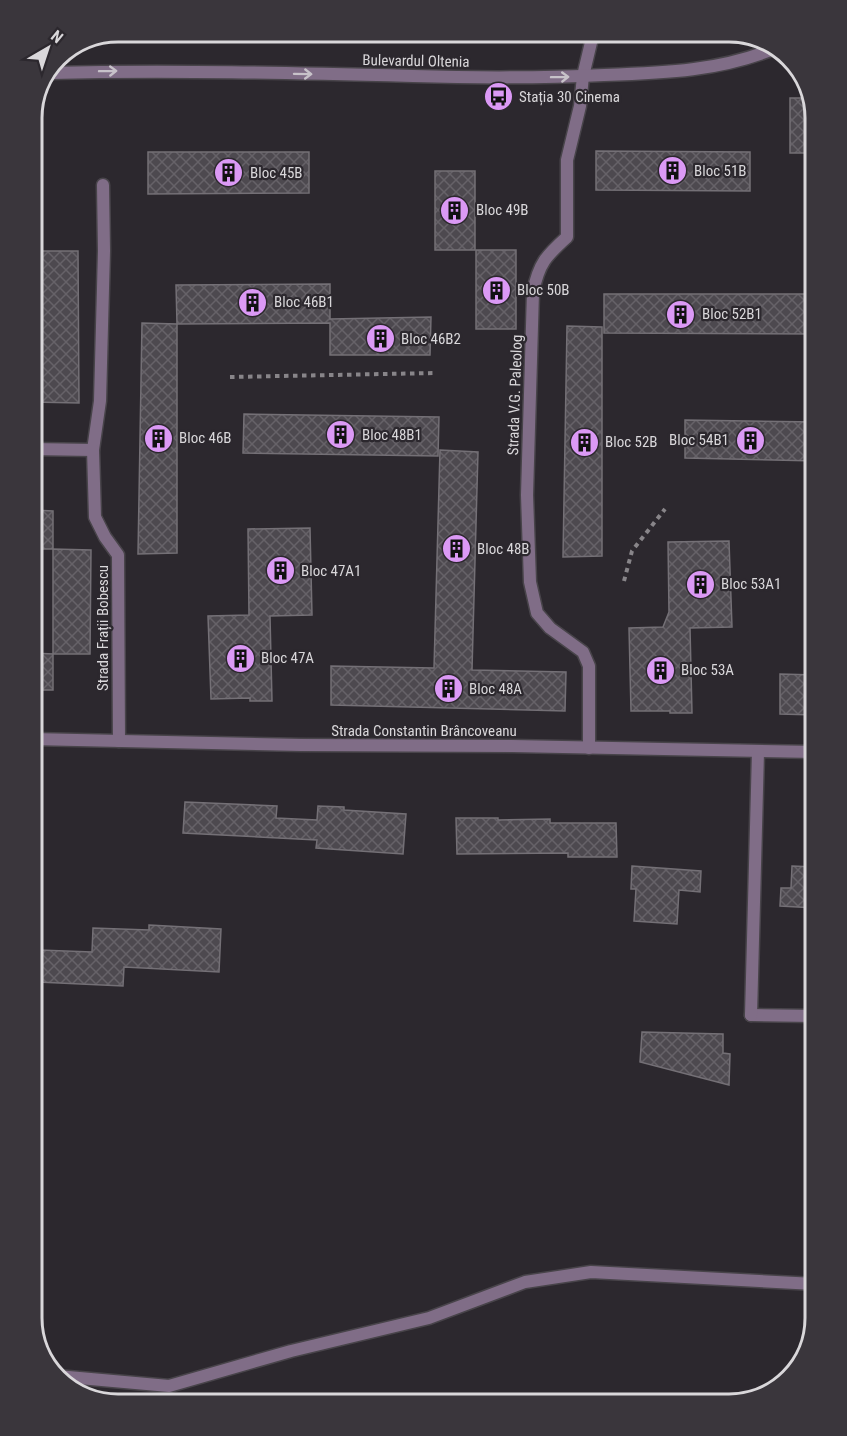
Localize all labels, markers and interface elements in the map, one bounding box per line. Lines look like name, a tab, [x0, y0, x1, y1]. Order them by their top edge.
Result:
north arrow	[18, 18, 78, 78]
text: N	[47, 26, 67, 47]
street label: Bulevardul Oltenia	[362, 51, 470, 71]
one-way arrow	[98, 66, 118, 77]
one-way arrow	[293, 68, 313, 80]
one-way arrow	[549, 71, 569, 82]
bus stop icon: Stația 30 Cinema	[482, 81, 514, 113]
place label: Stația 30 Cinema	[519, 88, 620, 106]
building icon: Bloc 51B	[657, 155, 689, 187]
building icon: Bloc 45B	[213, 157, 245, 189]
place label: Bloc 51B	[694, 162, 747, 180]
place label: Bloc 45B	[250, 164, 303, 182]
building icon: Bloc 49B	[439, 194, 471, 226]
place label: Bloc 49B	[476, 201, 529, 219]
building icon: Bloc 50B	[480, 274, 512, 306]
place label: Bloc 50B	[517, 281, 570, 299]
building icon: Bloc 46B1	[237, 286, 269, 318]
place label: Bloc 46B1	[274, 293, 334, 311]
building icon: Bloc 52B1	[665, 298, 697, 330]
place label: Bloc 52B1	[702, 305, 762, 323]
building icon: Bloc 46B2	[364, 323, 396, 355]
place label: Bloc 46B2	[401, 330, 461, 348]
street label: Strada V.G. Paleolog	[504, 334, 526, 456]
building icon: Bloc 48B1	[325, 419, 357, 451]
building icon: Bloc 46B	[142, 422, 174, 454]
building icon: Bloc 54B1	[734, 424, 766, 456]
place label: Bloc 48B1	[362, 426, 422, 444]
building icon: Bloc 52B	[568, 426, 600, 458]
place label: Bloc 46B	[179, 429, 232, 447]
place label: Bloc 54B1	[669, 431, 729, 449]
place label: Bloc 52B	[605, 433, 658, 451]
building icon: Bloc 48B	[440, 533, 472, 565]
place label: Bloc 48B	[477, 540, 530, 558]
building icon: Bloc 47A1	[264, 555, 296, 587]
place label: Bloc 47A1	[301, 562, 361, 580]
street label: Strada Frații Bobescu	[94, 565, 112, 691]
building icon: Bloc 53A1	[684, 568, 716, 600]
place label: Bloc 53A1	[721, 575, 781, 593]
building icon: Bloc 47A	[224, 642, 256, 674]
place label: Bloc 47A	[261, 649, 314, 667]
building icon: Bloc 53A	[644, 654, 676, 686]
place label: Bloc 53A	[681, 661, 734, 679]
building icon: Bloc 48A	[432, 673, 464, 705]
place label: Bloc 48A	[469, 680, 522, 698]
street label: Strada Constantin Brâncoveanu	[331, 722, 517, 740]

